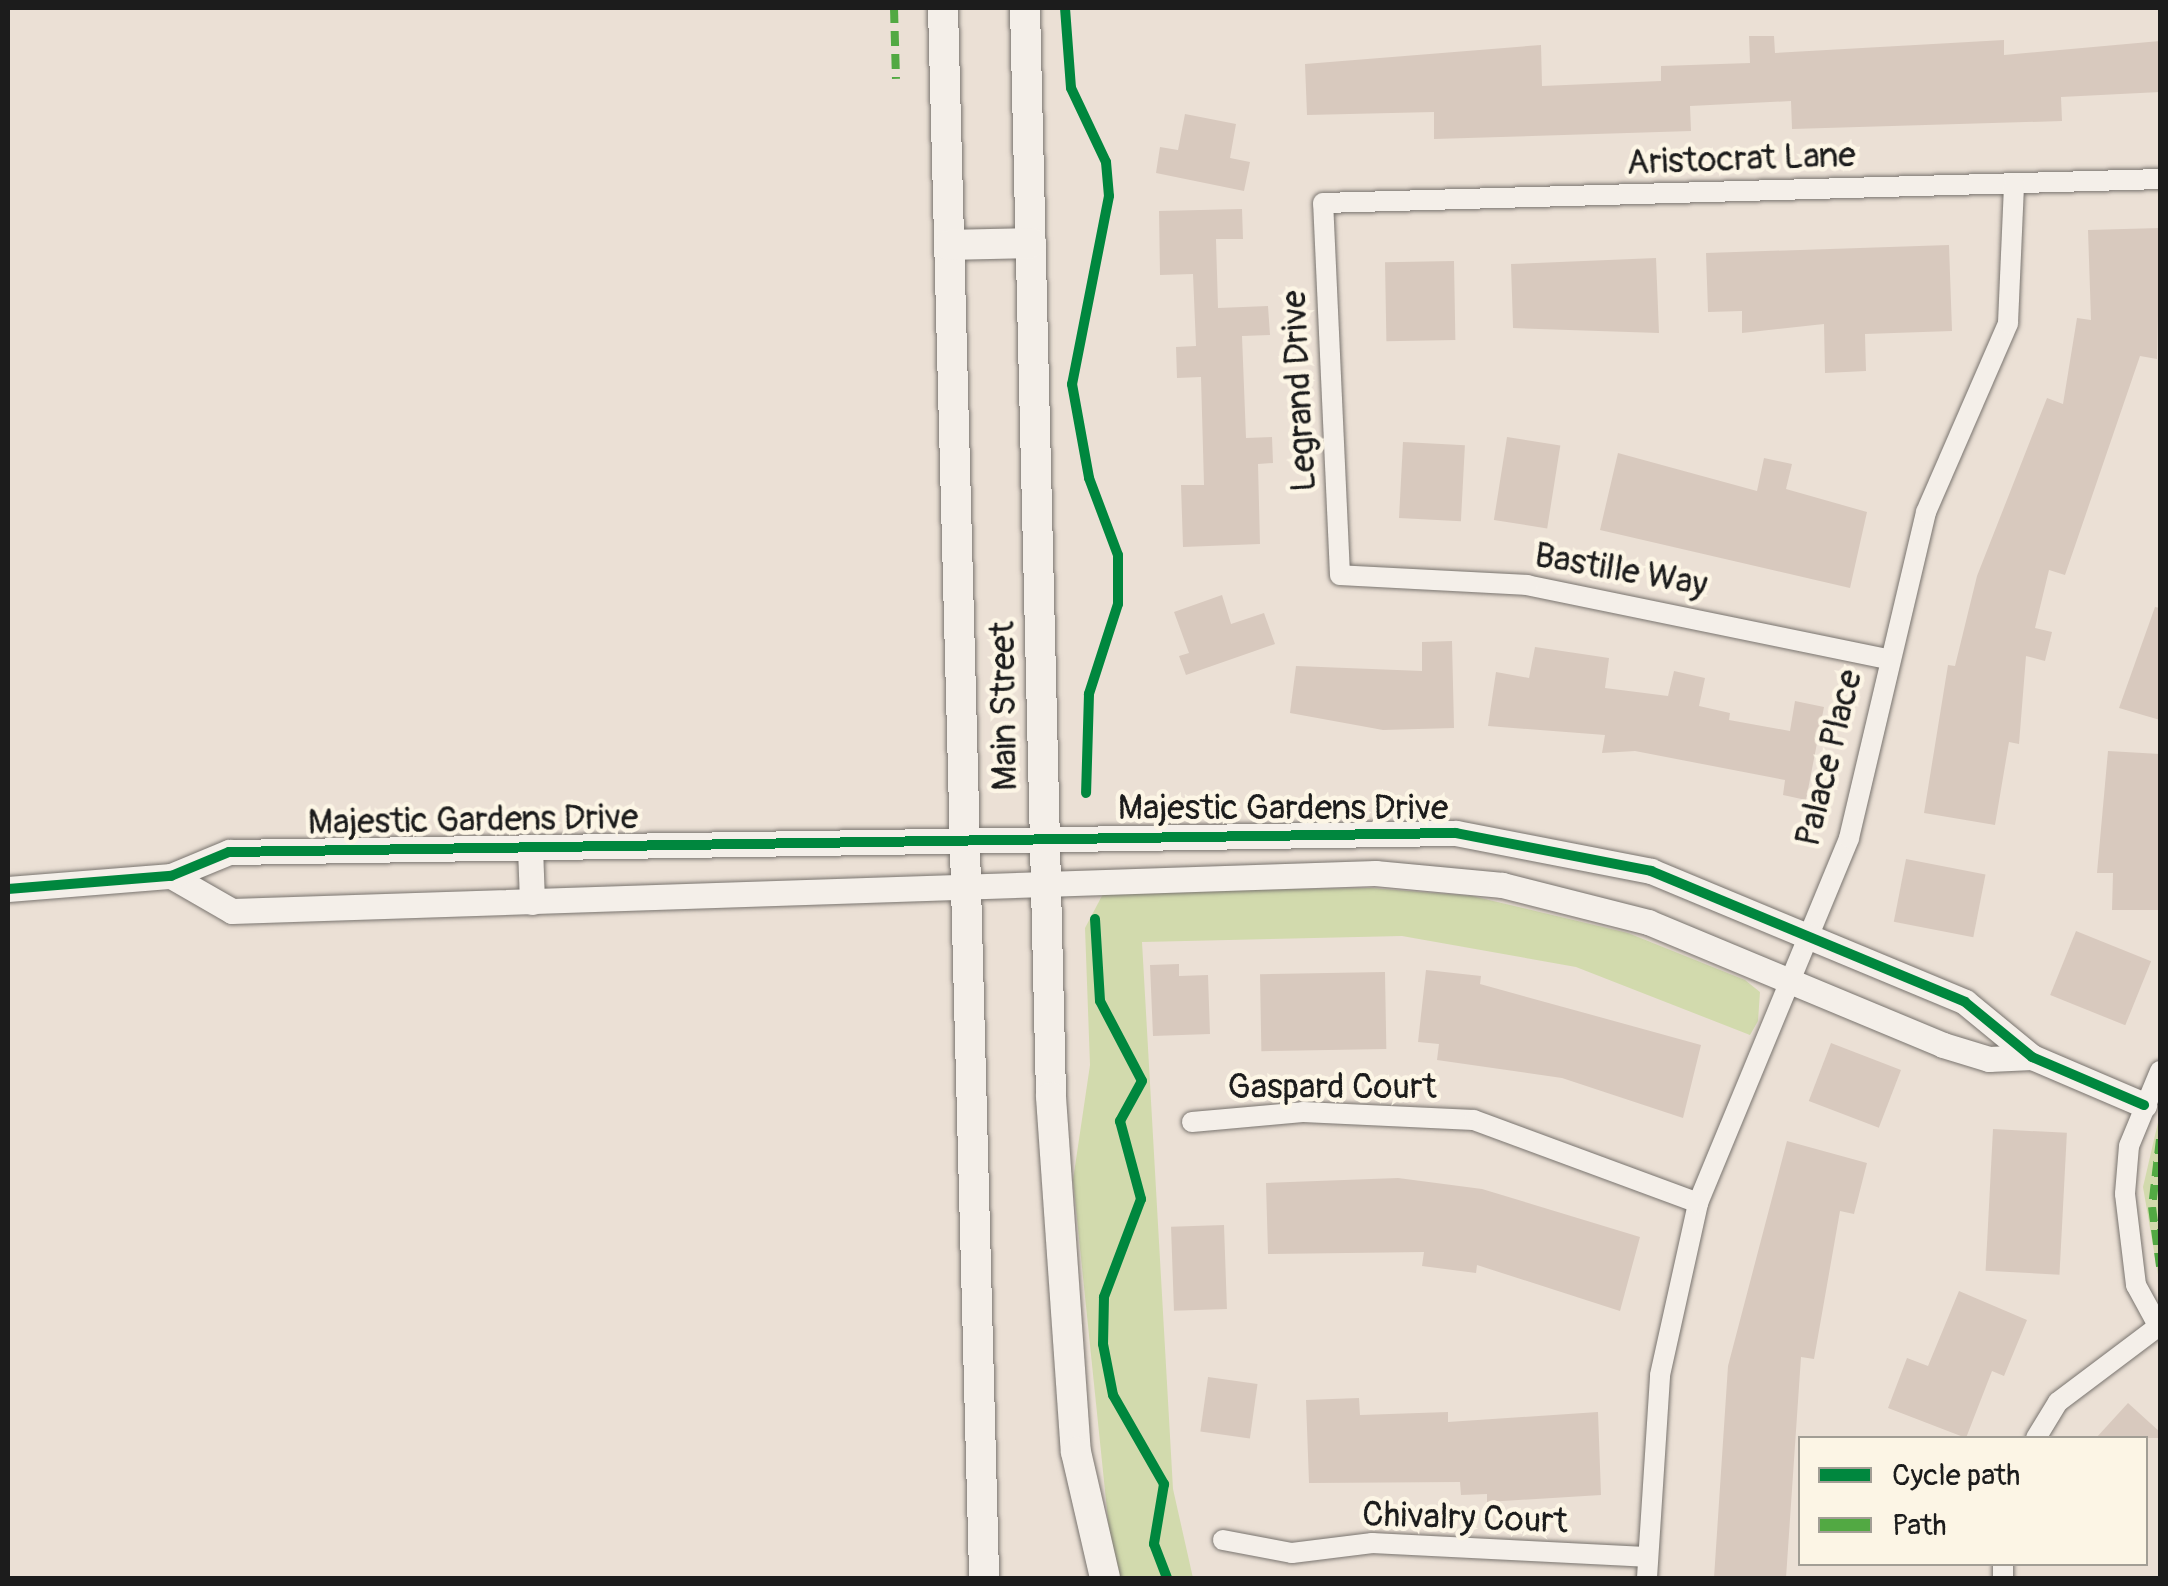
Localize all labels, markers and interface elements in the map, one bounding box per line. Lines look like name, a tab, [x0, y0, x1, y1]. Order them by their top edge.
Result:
street label: Aristocrat Lane	[1626, 134, 1856, 184]
street label: Legrand Drive	[1273, 289, 1325, 493]
street label: Bastille Way	[1531, 534, 1711, 606]
street label: Main Street	[982, 621, 1026, 791]
street label: Palace Place	[1787, 665, 1871, 851]
street label: Majestic Gardens Drive	[1118, 787, 1448, 829]
street label: Majestic Gardens Drive	[307, 796, 639, 844]
street label: Gaspard Court	[1227, 1066, 1437, 1108]
legend	[1798, 1436, 2148, 1566]
text: Cycle path	[1892, 1457, 2020, 1494]
street label: Chivalry Court	[1362, 1493, 1568, 1543]
text: Path	[1892, 1507, 1947, 1544]

